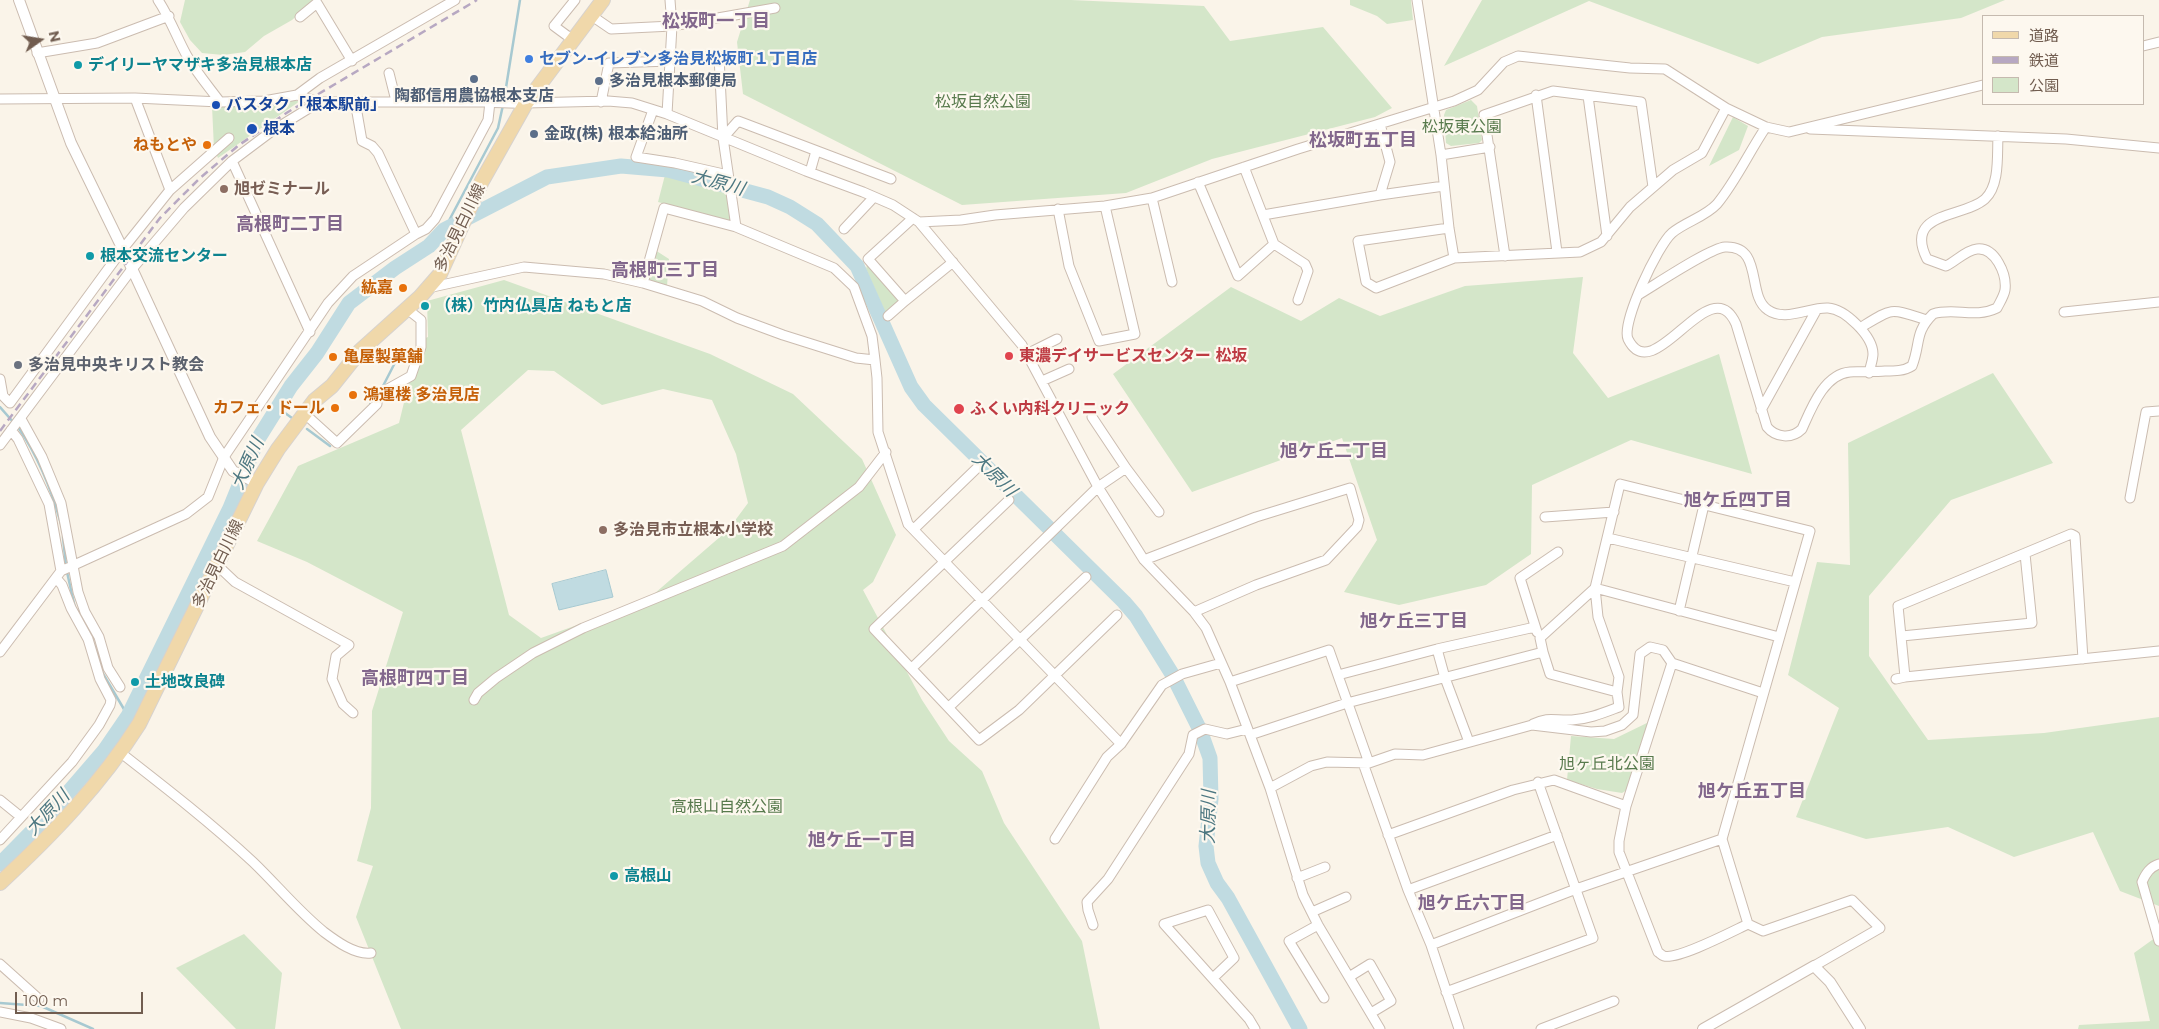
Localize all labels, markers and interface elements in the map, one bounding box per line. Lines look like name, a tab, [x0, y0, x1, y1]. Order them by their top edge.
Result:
district label: 松坂町一丁目	[662, 11, 770, 33]
north arrow	[15, 15, 65, 65]
legend	[1982, 15, 2144, 105]
text: 道路	[2029, 26, 2059, 45]
text: N	[45, 29, 65, 44]
place label: セブン-イレブン多治見松坂町１丁目店	[539, 49, 817, 69]
text: 鉄道	[2029, 51, 2059, 70]
marker: セブン-イレブン多治見松坂町１丁目店	[523, 53, 535, 65]
place label: デイリーヤマザキ多治見根本店	[88, 55, 312, 75]
marker: デイリーヤマザキ多治見根本店	[72, 59, 84, 71]
place label: 多治見根本郵便局	[609, 71, 737, 91]
marker: 陶都信用農協根本支店	[468, 73, 480, 85]
marker: 多治見根本郵便局	[593, 75, 605, 87]
text: 公園	[2029, 76, 2059, 95]
place label: 陶都信用農協根本支店	[394, 86, 554, 106]
park label: 松坂自然公園	[935, 92, 1031, 112]
place label: バスタク「根本駅前」	[226, 95, 386, 115]
marker: バスタク「根本駅前」	[210, 99, 222, 111]
park label: 松坂東公園	[1422, 117, 1502, 137]
place label: 根本	[263, 119, 295, 139]
marker: 根本	[245, 122, 259, 136]
place label: 金政(株) 根本給油所	[544, 124, 688, 144]
marker: 金政(株) 根本給油所	[528, 128, 540, 140]
district label: 松坂町五丁目	[1309, 130, 1417, 152]
place label: ねもとや	[133, 135, 197, 155]
marker: ねもとや	[201, 139, 213, 151]
water label: 大原川	[689, 166, 747, 200]
place label: 旭ゼミナール	[234, 179, 330, 199]
street label: 多治見白川線	[430, 181, 490, 275]
marker: 旭ゼミナール	[218, 183, 230, 195]
district label: 高根町二丁目	[236, 214, 344, 236]
place label: 根本交流センター	[100, 246, 228, 266]
marker: 根本交流センター	[84, 250, 96, 262]
district label: 高根町三丁目	[611, 260, 719, 282]
place label: 紘嘉	[361, 278, 393, 298]
marker: 紘嘉	[397, 282, 409, 294]
place label: （株）竹内仏具店 ねもと店	[435, 296, 632, 316]
marker: （株）竹内仏具店 ねもと店	[419, 300, 431, 312]
place label: 東濃デイサービスセンター 松坂	[1019, 346, 1248, 366]
place label: 亀屋製菓舗	[343, 347, 423, 367]
marker: 東濃デイサービスセンター 松坂	[1003, 350, 1015, 362]
marker: 亀屋製菓舗	[327, 351, 339, 363]
place label: 多治見中央キリスト教会	[28, 355, 204, 375]
marker: 多治見中央キリスト教会	[12, 359, 24, 371]
place label: 鴻運楼 多治見店	[363, 385, 480, 405]
marker: 鴻運楼 多治見店	[347, 389, 359, 401]
place label: カフェ・ドール	[213, 398, 325, 418]
place label: ふくい内科クリニック	[970, 399, 1130, 419]
marker: カフェ・ドール	[329, 402, 341, 414]
marker: ふくい内科クリニック	[952, 402, 966, 416]
water label: 大原川	[227, 435, 269, 493]
district label: 旭ケ丘二丁目	[1280, 441, 1388, 463]
water label: 大原川	[967, 448, 1021, 502]
district label: 旭ケ丘四丁目	[1684, 490, 1792, 512]
street label: 多治見白川線	[188, 517, 248, 611]
place label: 多治見市立根本小学校	[613, 520, 773, 540]
marker: 多治見市立根本小学校	[597, 524, 609, 536]
district label: 旭ケ丘三丁目	[1360, 611, 1468, 633]
district label: 高根町四丁目	[361, 668, 469, 690]
place label: 土地改良碑	[145, 672, 225, 692]
marker: 土地改良碑	[129, 676, 141, 688]
park label: 旭ヶ丘北公園	[1559, 754, 1655, 774]
district label: 旭ケ丘五丁目	[1698, 781, 1806, 803]
water label: 大原川	[22, 786, 74, 840]
water label: 大原川	[1198, 790, 1220, 844]
park label: 高根山自然公園	[671, 797, 783, 817]
district label: 旭ケ丘一丁目	[808, 830, 916, 852]
place label: 高根山	[624, 866, 672, 886]
marker: 高根山	[608, 870, 620, 882]
district label: 旭ケ丘六丁目	[1418, 893, 1526, 915]
scale bar	[18, 982, 145, 1014]
text: 100 m	[23, 991, 68, 1010]

